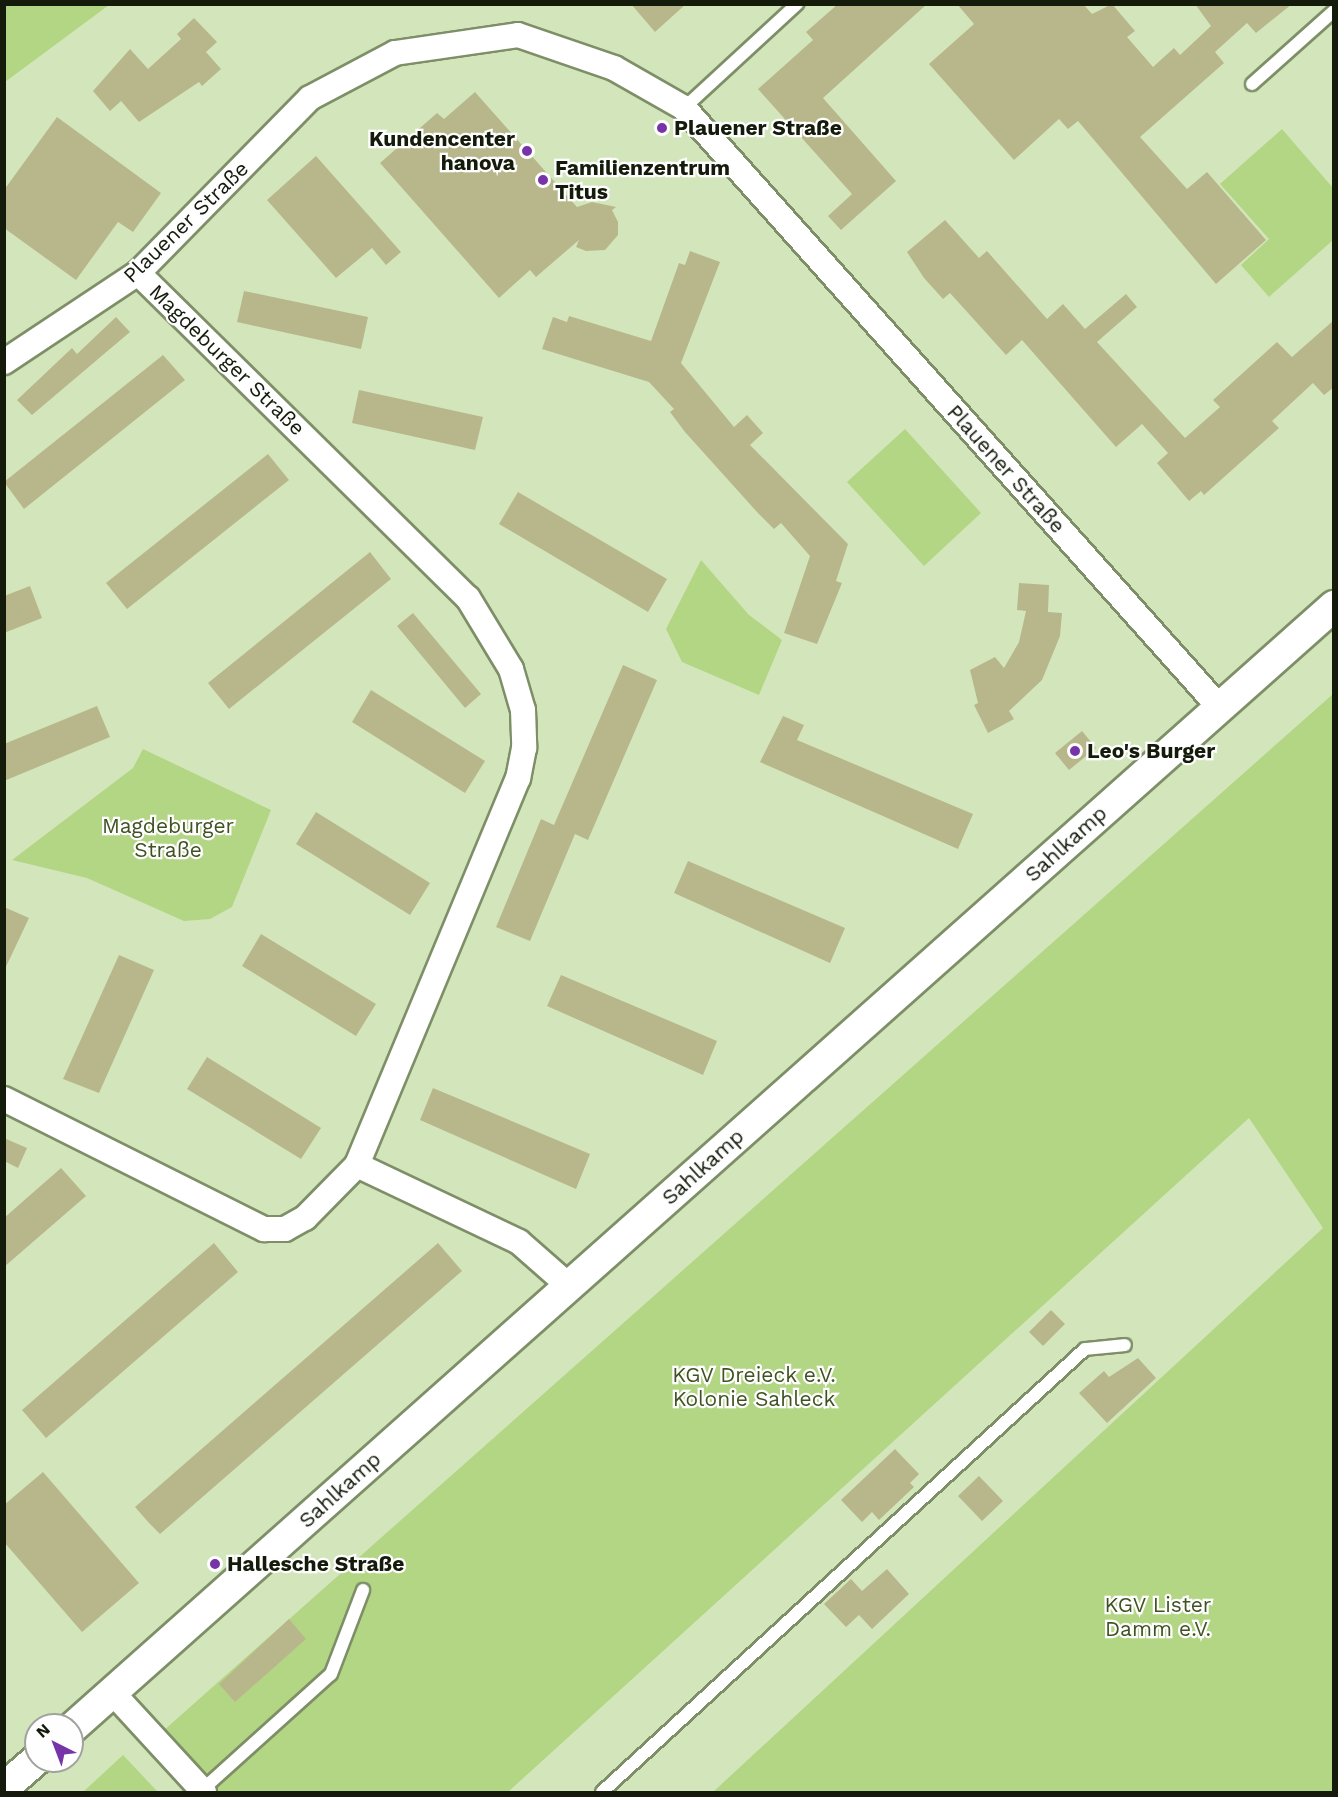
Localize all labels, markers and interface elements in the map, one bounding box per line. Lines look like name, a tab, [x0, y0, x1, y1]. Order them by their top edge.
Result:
place label: Plauener Straße	[674, 115, 842, 141]
marker: Plauener Straße	[655, 121, 669, 135]
place label: Kundencenter hanova	[369, 126, 515, 176]
marker: Kundencenter hanova	[520, 144, 534, 158]
place label: Familienzentrum Titus	[555, 155, 730, 205]
street label: Plauener Straße	[118, 156, 254, 288]
marker: Familienzentrum Titus	[536, 173, 550, 187]
street label: Magdeburger Straße	[144, 279, 310, 441]
street label: Plauener Straße	[942, 399, 1070, 539]
place label: Leo's Burger	[1087, 738, 1215, 764]
marker: Leo's Burger	[1068, 744, 1082, 758]
street label: Sahlkamp	[1020, 801, 1112, 887]
park label: Magdeburger Straße	[102, 813, 234, 863]
street label: Sahlkamp	[657, 1124, 749, 1210]
park label: KGV Dreieck e.V. Kolonie Sahleck	[672, 1362, 836, 1412]
street label: Sahlkamp	[294, 1447, 386, 1533]
place label: Hallesche Straße	[227, 1551, 404, 1577]
marker: Hallesche Straße	[208, 1557, 222, 1571]
park label: KGV Lister Damm e.V.	[1104, 1592, 1212, 1642]
north arrow	[24, 1713, 84, 1773]
text: N	[32, 1720, 54, 1742]

